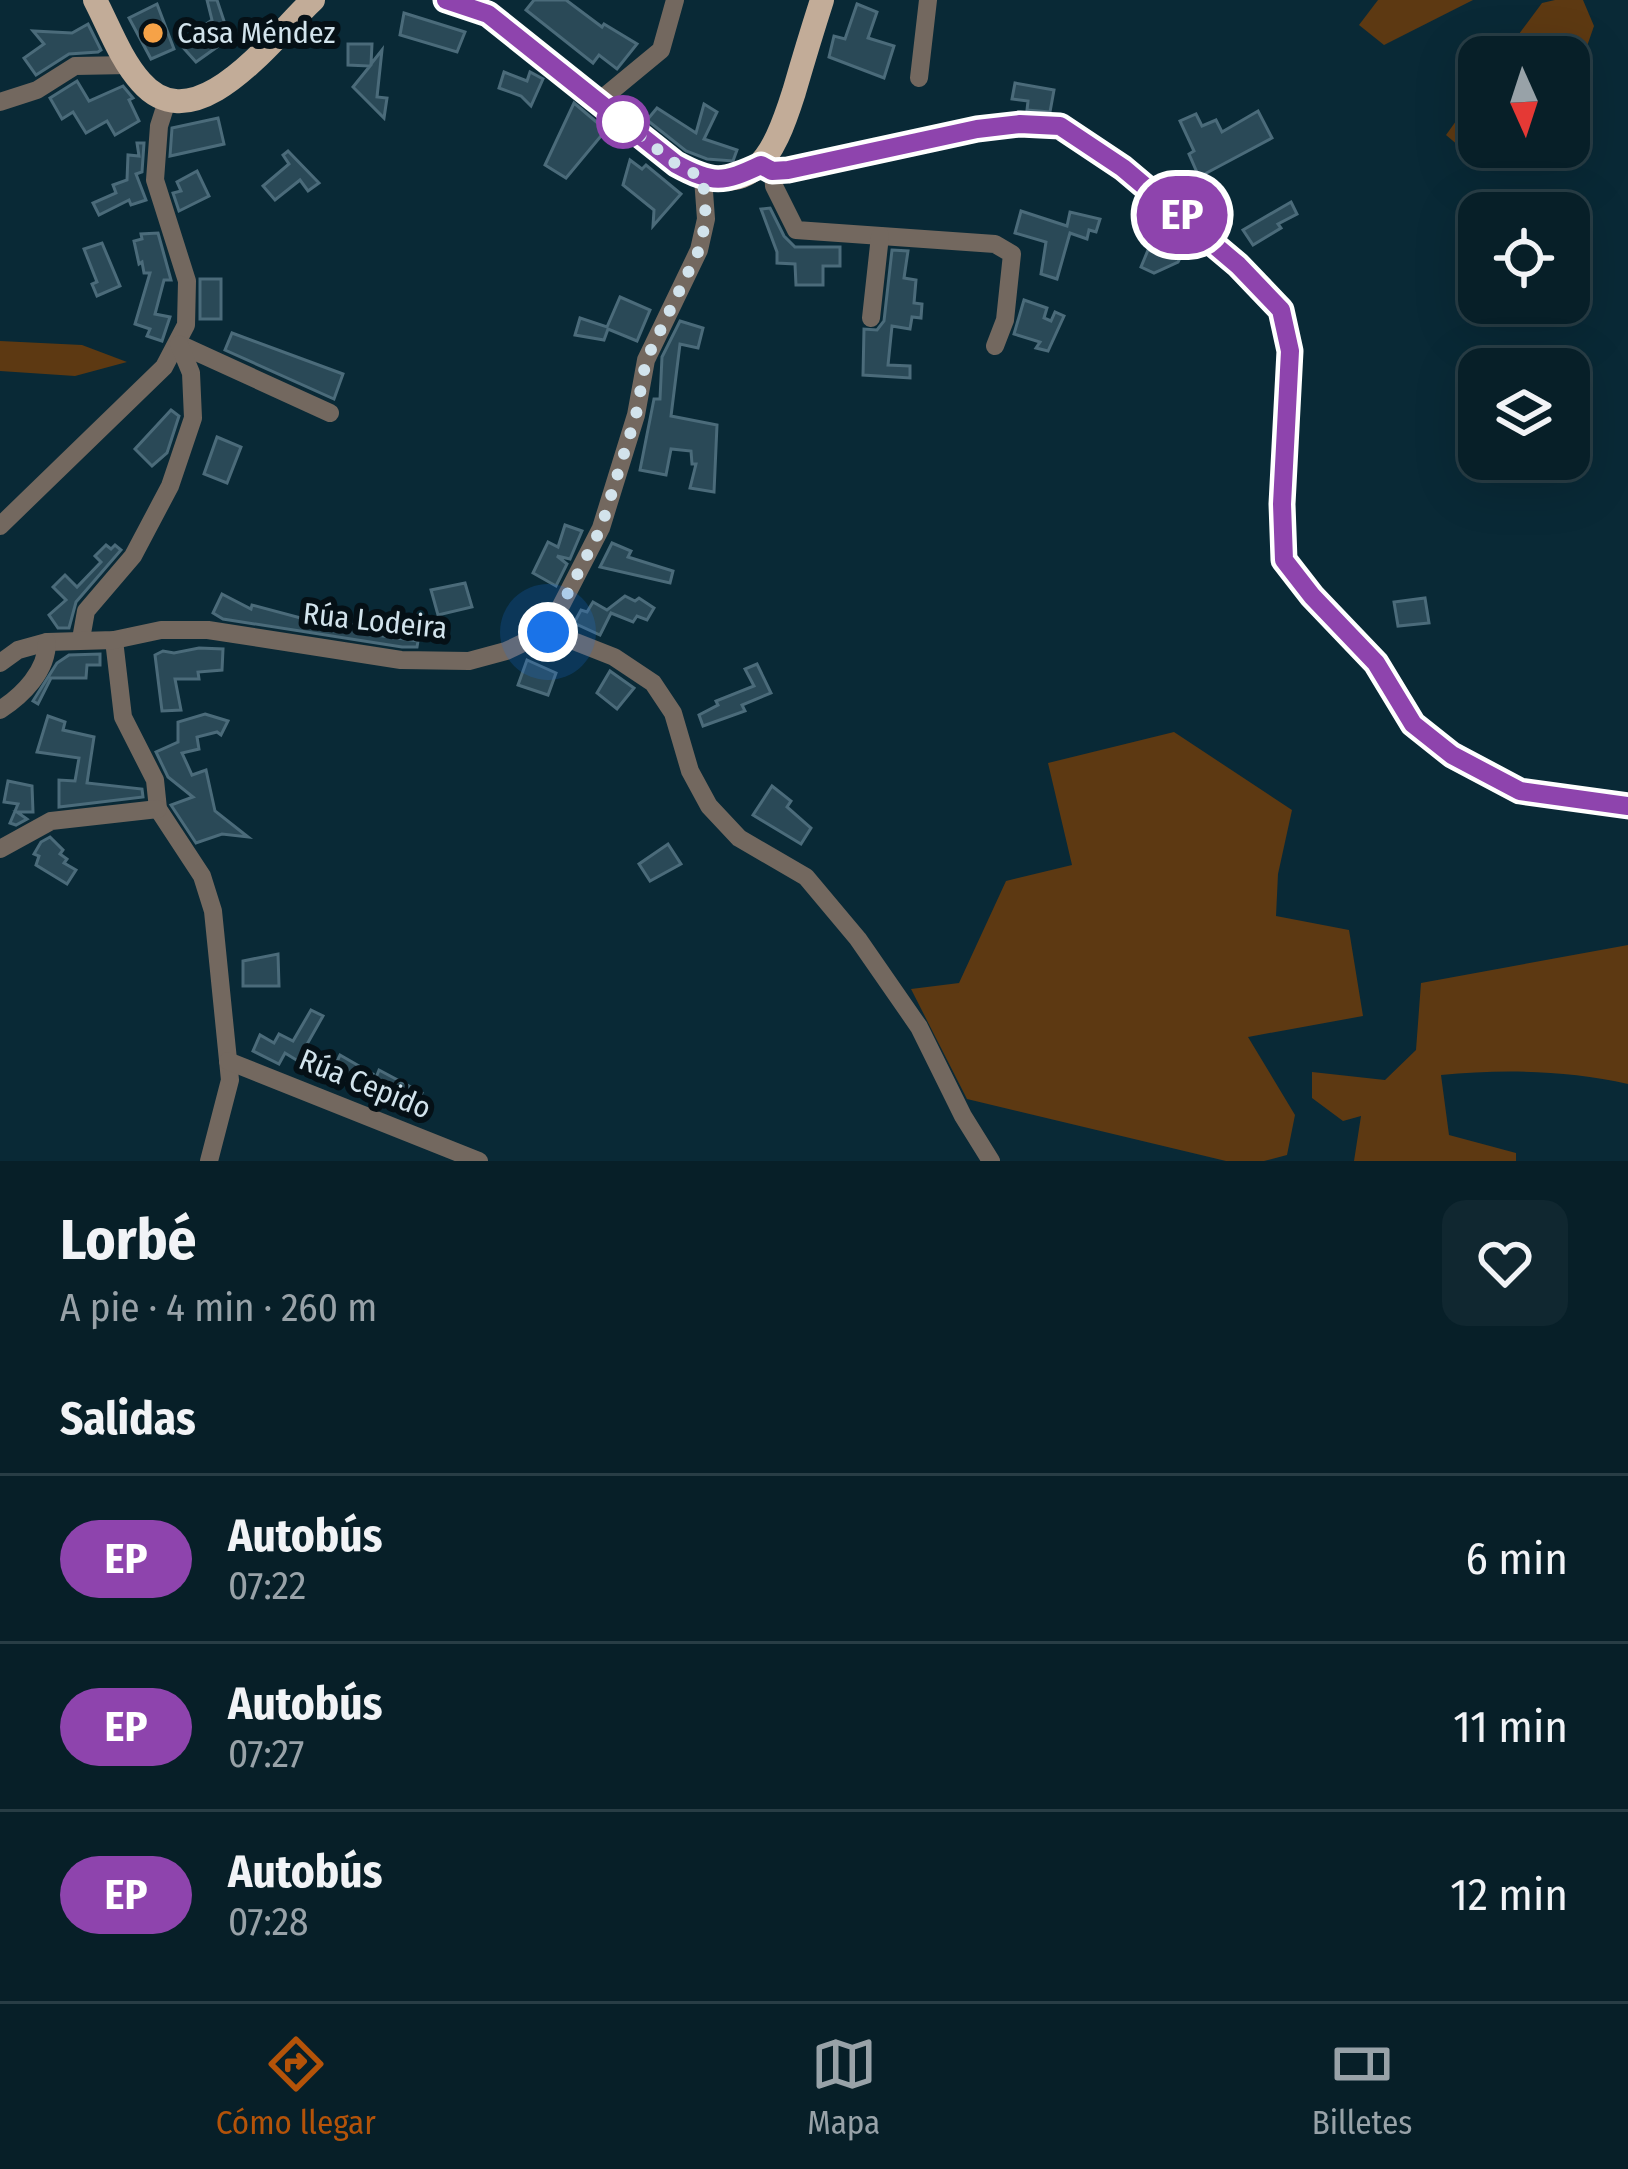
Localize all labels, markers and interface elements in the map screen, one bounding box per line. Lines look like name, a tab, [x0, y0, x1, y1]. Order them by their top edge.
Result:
place label: Casa Méndez	[177, 15, 335, 51]
marker: Casa Méndez	[140, 20, 166, 46]
north arrow	[1458, 36, 1590, 168]
map controls	[1458, 36, 1590, 480]
unlabelled marker	[598, 97, 648, 147]
line badge: EP	[1128, 176, 1236, 254]
text: EP	[1161, 190, 1203, 240]
button: locate	[1458, 192, 1590, 324]
button: layers	[1458, 348, 1590, 480]
street label: Rúa Lodeira	[301, 596, 449, 646]
your location	[518, 602, 578, 662]
street label: Rúa Cepido	[294, 1041, 436, 1127]
button: heart	[1442, 1200, 1568, 1326]
text: Lorbé	[60, 1206, 197, 1274]
text: A pie · 4 min · 260 m	[60, 1285, 377, 1331]
text: Salidas	[60, 1392, 196, 1446]
text: Autobús	[228, 1509, 382, 1563]
text: 6 min	[1465, 1532, 1568, 1586]
text: EP	[105, 1534, 147, 1584]
text: 07:22	[228, 1563, 306, 1609]
text: Autobús	[228, 1677, 382, 1731]
text: 11 min	[1453, 1700, 1568, 1754]
text: EP	[105, 1702, 147, 1752]
text: 07:27	[228, 1731, 304, 1777]
text: Autobús	[228, 1845, 382, 1899]
text: 12 min	[1450, 1868, 1568, 1922]
text: EP	[105, 1870, 147, 1920]
text: 07:28	[228, 1899, 308, 1945]
tab: Cómo llegar	[216, 2031, 376, 2143]
tab: Mapa	[807, 2031, 880, 2143]
tab: Billetes	[1312, 2031, 1412, 2143]

